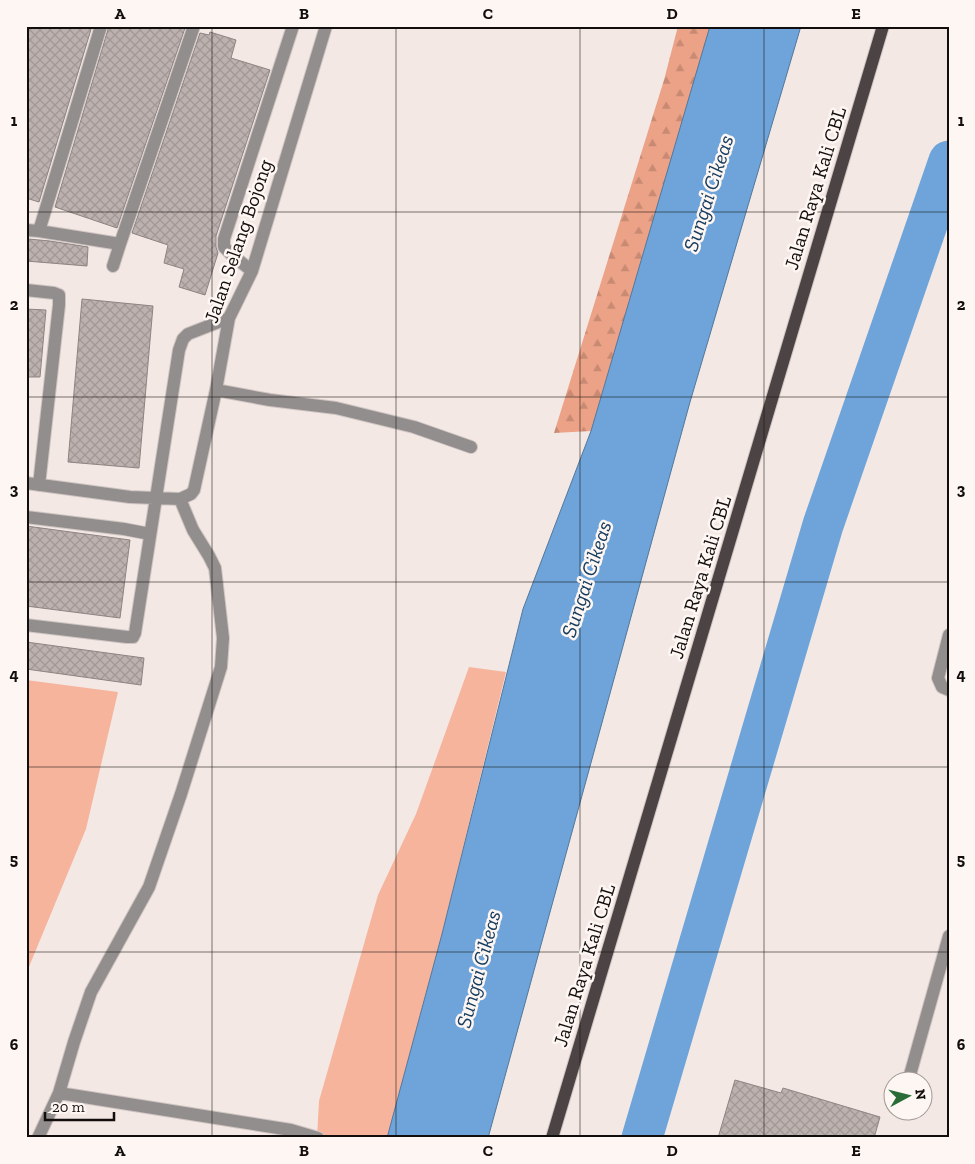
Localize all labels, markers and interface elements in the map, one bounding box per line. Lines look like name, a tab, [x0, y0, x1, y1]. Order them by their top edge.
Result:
text: A	[115, 4, 126, 23]
text: B	[299, 4, 309, 23]
text: C	[483, 4, 493, 23]
text: D	[666, 4, 678, 23]
text: E	[851, 4, 861, 23]
street label: Jalan Raya Kali CBL	[779, 104, 851, 272]
text: 1	[11, 111, 18, 130]
text: 1	[958, 111, 965, 130]
water label: Sungai Cikeas	[677, 132, 739, 254]
street label: Jalan Selang Bojong	[199, 156, 277, 326]
text: 2	[10, 295, 19, 314]
text: 2	[957, 295, 966, 314]
text: 3	[10, 480, 19, 499]
text: 3	[957, 480, 966, 499]
street label: Jalan Raya Kali CBL	[664, 493, 736, 661]
water label: Sungai Cikeas	[555, 518, 617, 640]
text: 4	[9, 665, 19, 684]
text: 4	[956, 665, 966, 684]
text: 5	[10, 850, 18, 869]
text: 5	[957, 850, 965, 869]
street label: Jalan Raya Kali CBL	[548, 881, 620, 1049]
water label: Sungai Cikeas	[450, 908, 506, 1030]
text: 6	[10, 1035, 19, 1054]
text: 6	[957, 1035, 966, 1054]
north arrow	[882, 1072, 932, 1122]
text: N	[911, 1088, 930, 1101]
scale bar	[45, 1089, 114, 1121]
text: 20 m	[52, 1098, 85, 1116]
text: A	[115, 1141, 126, 1160]
text: B	[299, 1141, 309, 1160]
text: C	[483, 1141, 493, 1160]
text: D	[666, 1141, 678, 1160]
text: E	[851, 1141, 861, 1160]

